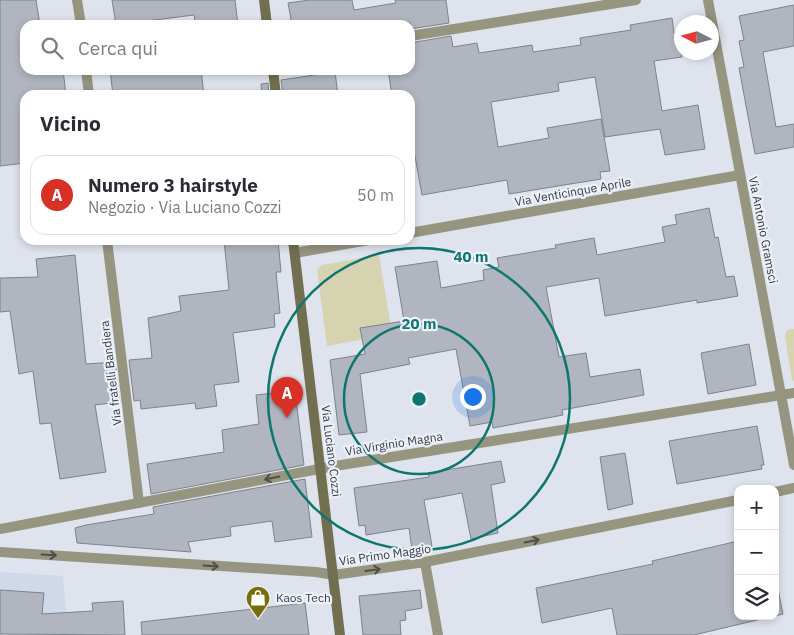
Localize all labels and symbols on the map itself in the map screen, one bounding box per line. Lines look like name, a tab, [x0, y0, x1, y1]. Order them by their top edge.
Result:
north arrow	[674, 15, 719, 60]
street label: Via Venticinque Aprile	[513, 174, 633, 209]
street label: Via Antonio Gramsci	[746, 175, 781, 285]
text: 40 m	[454, 247, 488, 266]
text: 20 m	[402, 314, 436, 333]
street label: Via fratelli Bandiera	[97, 319, 124, 426]
pin: A	[271, 377, 303, 418]
your location	[460, 384, 486, 410]
centre of rings	[410, 390, 428, 408]
street label: Via Luciano Cozzi	[318, 404, 345, 498]
street label: Via Virginio Magna	[344, 428, 444, 459]
one-way arrow	[265, 473, 281, 483]
one-way arrow	[524, 536, 540, 545]
street label: Via Primo Maggio	[338, 541, 432, 568]
one-way arrow	[40, 550, 56, 560]
one-way arrow	[203, 561, 219, 570]
one-way arrow	[364, 565, 380, 575]
shop icon: Kaos Tech	[245, 585, 271, 619]
place label: Kaos Tech	[276, 590, 331, 605]

